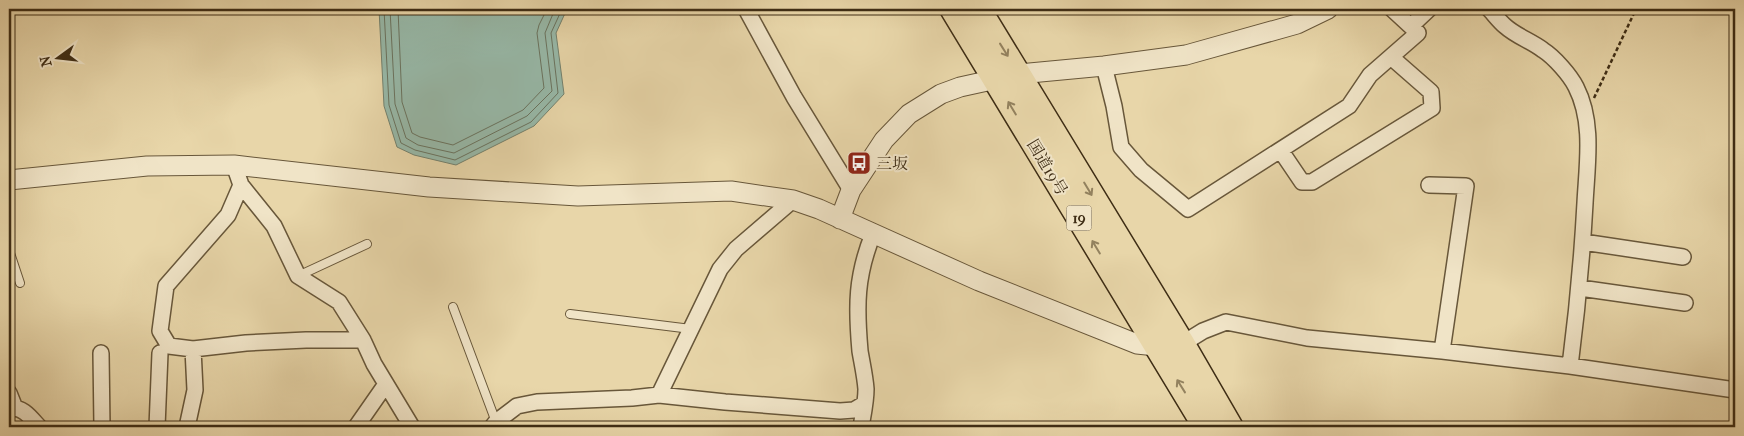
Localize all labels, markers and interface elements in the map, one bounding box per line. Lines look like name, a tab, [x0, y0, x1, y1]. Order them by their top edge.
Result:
north arrow	[32, 32, 82, 82]
one-way arrow	[999, 43, 1009, 57]
text: N	[36, 54, 56, 69]
one-way arrow	[1007, 101, 1018, 115]
street label: 国道19号	[1023, 136, 1072, 199]
bus stop icon: 三坂	[846, 150, 872, 176]
place label: 三坂	[876, 154, 908, 173]
one-way arrow	[1084, 181, 1094, 195]
road number: 19	[1066, 206, 1092, 230]
one-way arrow	[1091, 240, 1101, 254]
one-way arrow	[1175, 379, 1185, 393]

